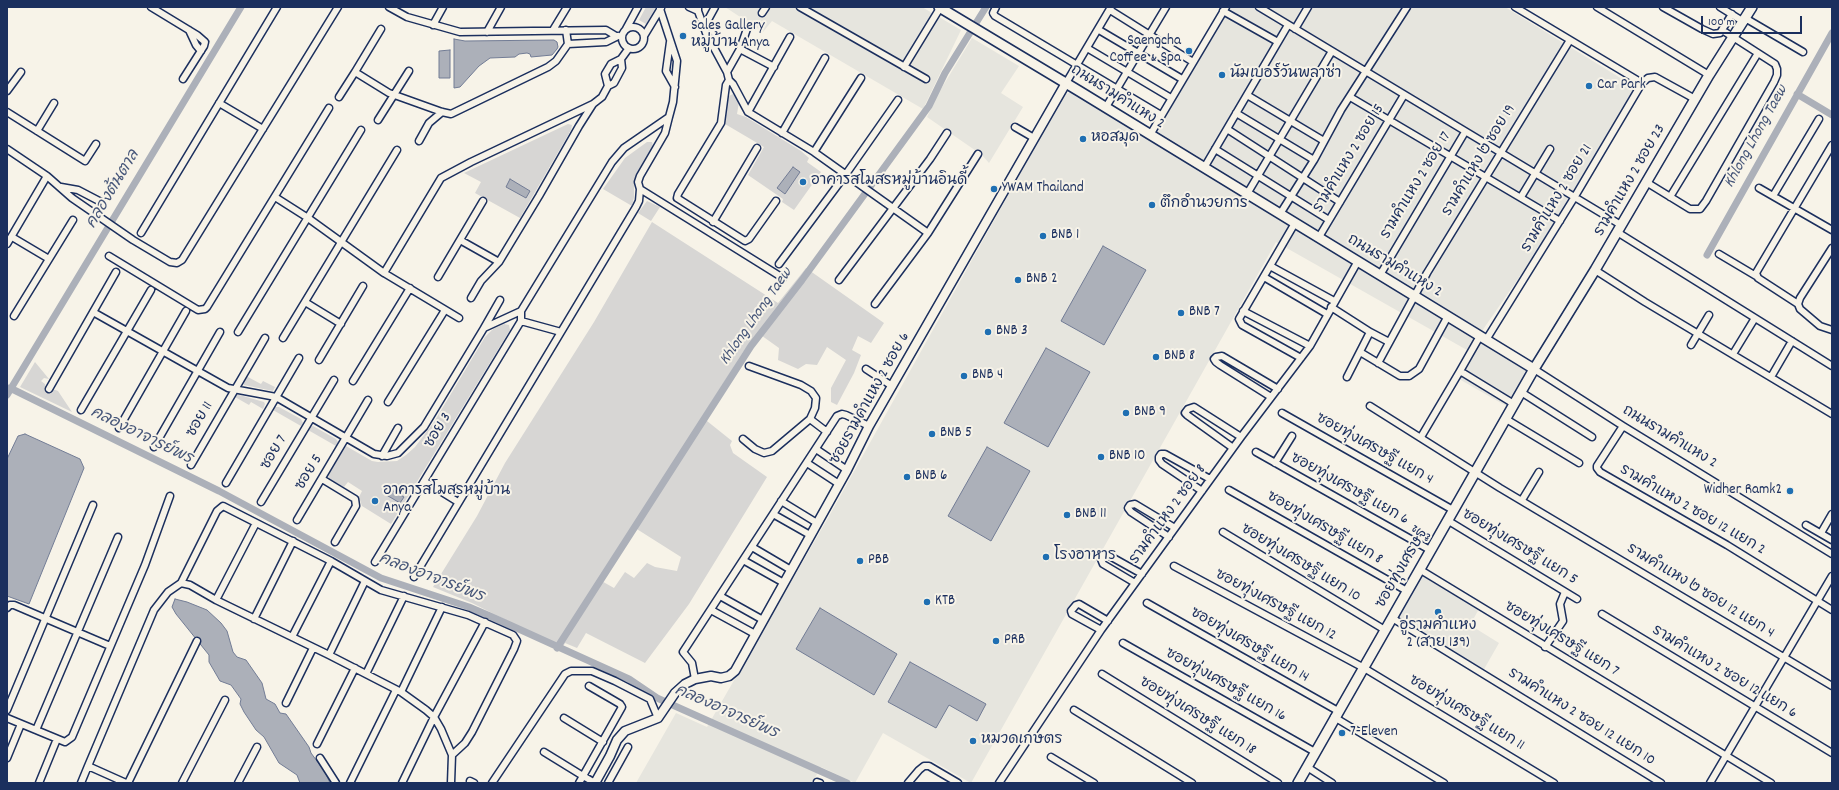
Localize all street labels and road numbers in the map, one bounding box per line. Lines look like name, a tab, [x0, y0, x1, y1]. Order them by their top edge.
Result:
street label: ถนนรามคำแหง 2	[1067, 62, 1167, 134]
street label: รามคำแหง 2 ซอย 15	[1311, 102, 1389, 216]
street label: รามคำแหง ๒ ซอย 19	[1440, 102, 1520, 220]
street label: รามคำแหง 2 ซอย 23	[1592, 122, 1670, 240]
street label: รามคำแหง 2 ซอย 17	[1378, 129, 1456, 243]
street label: รามคำแหง 2 ซอย 21	[1519, 142, 1597, 256]
street label: ถนนรามคำแหง 2	[1343, 232, 1445, 302]
street label: ซอยรามคำแหง 2 ซอย 6	[827, 330, 915, 468]
street label: ซอย 11	[184, 399, 218, 441]
street label: ถนนรามคำแหง 2	[1618, 403, 1720, 473]
street label: ซอย 3	[421, 410, 457, 452]
street label: ซอยทุ่งเศรษฐี แยก 4	[1312, 410, 1436, 490]
street label: ซอย 7	[258, 432, 292, 474]
street label: ซอยทุ่งเศรษฐี แยก 6	[1287, 450, 1411, 530]
street label: ซอย 5	[292, 452, 328, 494]
street label: รามคำแหง 2 ซอย 8	[1127, 462, 1211, 568]
street label: รามคำแหง 2 ซอย 12 แยก 2	[1616, 462, 1768, 560]
street label: ซอยทุ่งเศรษฐี แยก 8	[1263, 488, 1385, 570]
street label: ซอยทุ่งเศรษฐี แยก 5	[1458, 506, 1580, 590]
street label: ซอยทุ่งเศรษฐี แยก 10	[1237, 521, 1363, 607]
street label: ซอยทุ่งเศรษฐี	[1373, 526, 1433, 612]
street label: รามคำแหง ๒ ซอย 12 แยก 4	[1623, 541, 1777, 643]
street label: ซอยทุ่งเศรษฐี แยก 12	[1211, 566, 1339, 646]
street label: ซอยทุ่งเศรษฐี แยก 7	[1500, 599, 1622, 681]
street label: ซอยทุ่งเศรษฐี แยก 14	[1186, 605, 1312, 687]
street label: รามคำแหง 2 ซอย 12 แยก 6	[1648, 623, 1800, 723]
street label: ซอยทุ่งเศรษฐี แยก 16	[1161, 645, 1289, 727]
street label: รามคำแหง 2 ซอย 12 แยก 10	[1504, 665, 1658, 771]
street label: ซอยทุ่งเศรษฐี แยก 11	[1405, 672, 1527, 756]
street label: ซอยทุ่งเศรษฐี แยก 18	[1135, 674, 1259, 760]

